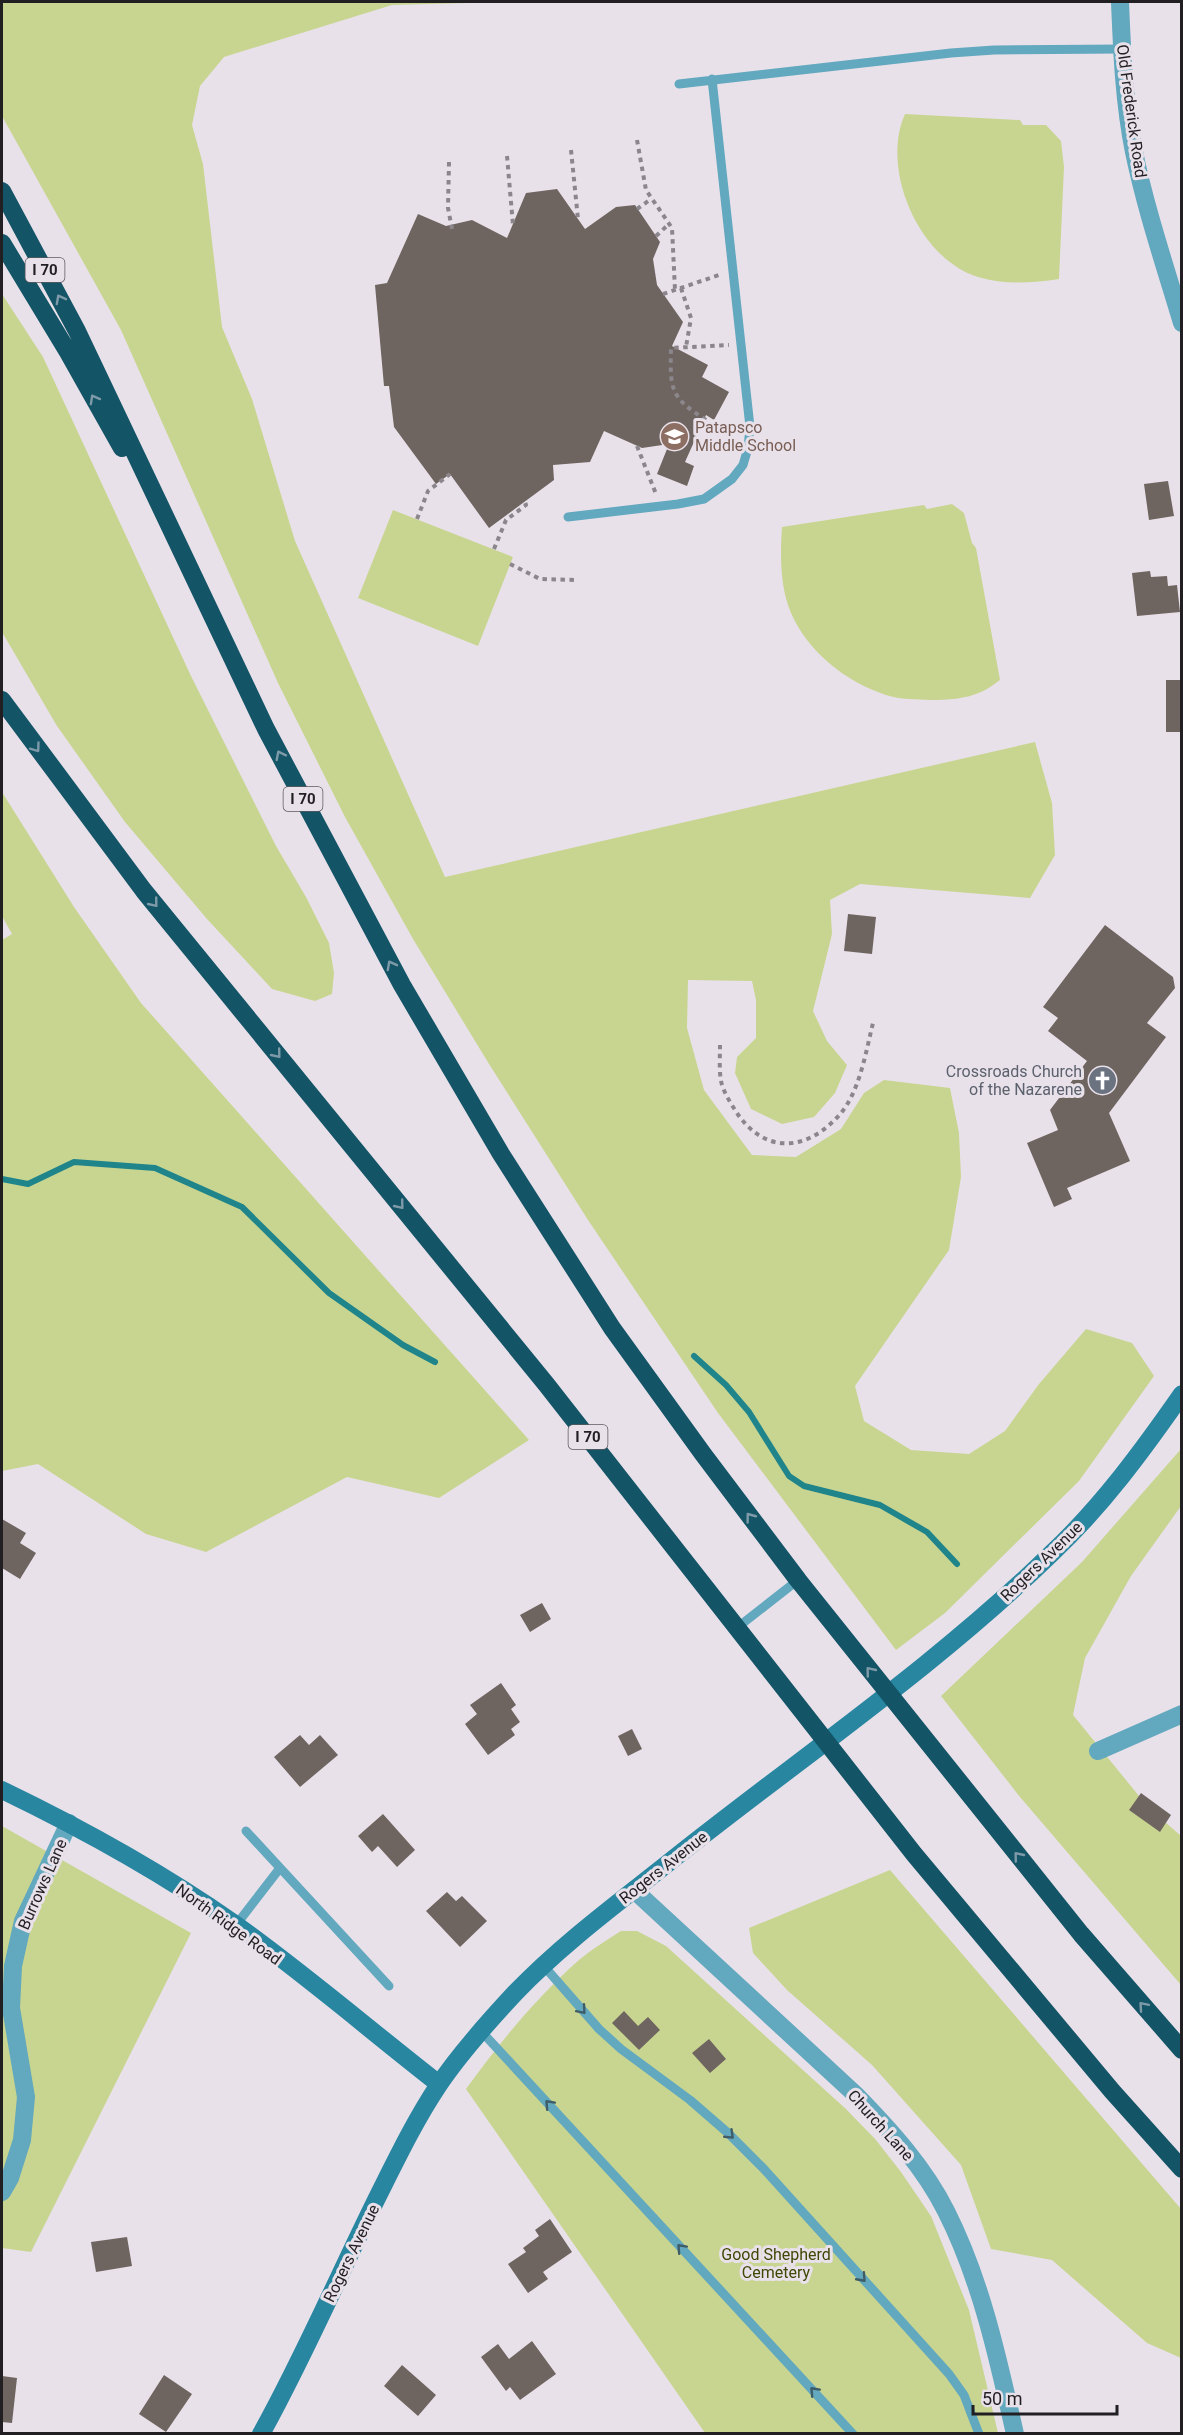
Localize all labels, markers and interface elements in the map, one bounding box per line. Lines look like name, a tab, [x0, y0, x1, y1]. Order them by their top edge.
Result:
street label: Old Frederick Road	[1113, 43, 1150, 179]
road number: I 70	[26, 258, 64, 282]
one-way arrow	[56, 294, 67, 305]
one-way arrow	[90, 395, 101, 405]
place label: Patapsco Middle School	[695, 418, 796, 455]
school or university icon: Patapsco Middle School	[658, 420, 690, 452]
one-way arrow	[29, 741, 40, 752]
one-way arrow	[276, 751, 287, 762]
road number: I 70	[284, 787, 322, 811]
one-way arrow	[146, 896, 157, 907]
one-way arrow	[387, 961, 398, 971]
one-way arrow	[270, 1047, 281, 1058]
place label: Crossroads Church of the Nazarene	[946, 1062, 1082, 1099]
church icon: Crossroads Church of the Nazarene	[1087, 1064, 1119, 1096]
one-way arrow	[393, 1198, 404, 1209]
road number: I 70	[568, 1425, 608, 1449]
one-way arrow	[746, 1513, 757, 1524]
street label: Rogers Avenue	[996, 1518, 1086, 1605]
one-way arrow	[867, 1667, 878, 1678]
street label: Rogers Avenue	[616, 1827, 711, 1908]
street label: Burrows Lane	[14, 1836, 71, 1933]
one-way arrow	[1014, 1852, 1025, 1863]
street label: North Ridge Road	[172, 1880, 285, 1969]
one-way arrow	[1139, 2002, 1150, 2012]
one-way arrow	[574, 2003, 585, 2014]
street label: Church Lane	[844, 2086, 918, 2165]
one-way arrow	[545, 2101, 556, 2112]
one-way arrow	[723, 2128, 734, 2139]
street label: Rogers Avenue	[320, 2201, 383, 2305]
one-way arrow	[677, 2244, 688, 2254]
park label: Good Shepherd Cemetery	[721, 2245, 831, 2282]
one-way arrow	[855, 2271, 866, 2282]
scale bar	[973, 2378, 1117, 2416]
one-way arrow	[810, 2387, 821, 2398]
text: 50 m	[982, 2388, 1022, 2409]

